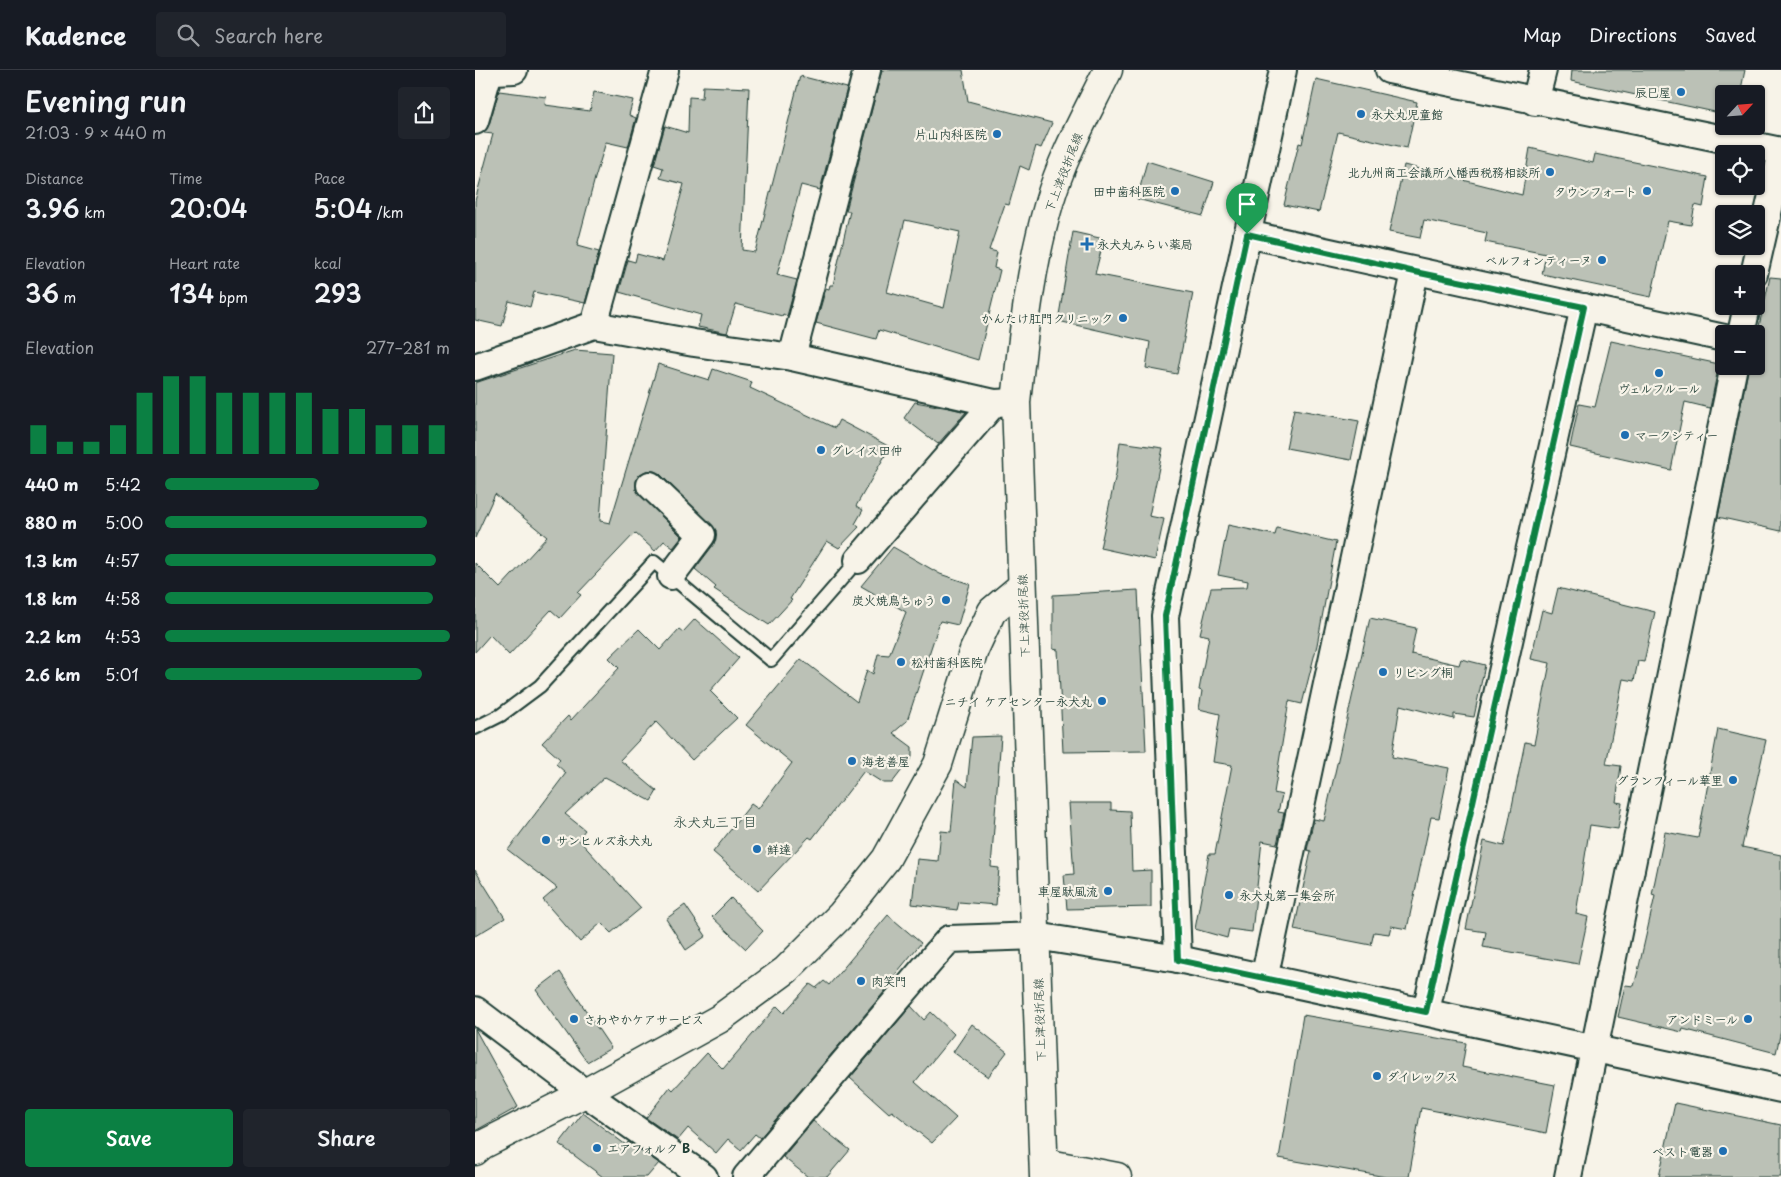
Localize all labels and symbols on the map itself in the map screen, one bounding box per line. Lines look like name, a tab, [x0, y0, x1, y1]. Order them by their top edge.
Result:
place label: 辰巳屋	[1635, 83, 1671, 101]
north arrow	[1715, 85, 1765, 135]
marker: 辰巳屋	[1675, 86, 1687, 98]
place label: 永犬丸児童館	[1371, 105, 1443, 123]
marker: 永犬丸児童館	[1355, 108, 1367, 120]
place label: 片山内科医院	[915, 125, 987, 143]
marker: 片山内科医院	[991, 128, 1003, 140]
street label: 下上津役折尾線	[1040, 130, 1086, 214]
place label: 北九州商工会議所八幡西税務相談所	[1348, 163, 1541, 181]
marker: 北九州商工会議所八幡西税務相談所	[1544, 166, 1556, 178]
place label: 田中歯科医院	[1093, 182, 1165, 200]
place label: タウンフォート	[1554, 182, 1637, 200]
pin	[1226, 183, 1268, 234]
marker: 田中歯科医院	[1169, 185, 1181, 197]
marker: タウンフォート	[1641, 185, 1653, 197]
place label: 永犬丸みらい薬局	[1097, 235, 1193, 253]
marker: 永犬丸みらい薬局	[1081, 238, 1093, 250]
place label: ベルフォンティーヌ	[1485, 251, 1592, 269]
marker: ベルフォンティーヌ	[1596, 254, 1608, 266]
place label: かんたけ肛門クリニック	[981, 309, 1113, 327]
marker: かんたけ肛門クリニック	[1117, 312, 1129, 324]
marker: ヴェルフルール	[1653, 367, 1665, 379]
place label: ヴェルフルール	[1618, 379, 1700, 397]
place label: マークシティー	[1635, 426, 1718, 444]
marker: マークシティー	[1619, 429, 1631, 441]
place label: グレイス田仲	[831, 441, 903, 459]
marker: グレイス田仲	[815, 444, 827, 456]
street label: 下上津役折尾線	[1013, 574, 1033, 658]
place label: 炭火焼鳥ちゅう	[852, 591, 936, 609]
marker: 炭火焼鳥ちゅう	[940, 594, 952, 606]
place label: 松村歯科医院	[911, 653, 983, 671]
marker: 松村歯科医院	[895, 656, 907, 668]
place label: リビング桐	[1393, 663, 1453, 681]
marker: リビング桐	[1377, 666, 1389, 678]
place label: ニチイ ケアセンター永犬丸	[945, 692, 1092, 710]
marker: ニチイ ケアセンター永犬丸	[1096, 695, 1108, 707]
place label: 海老善屋	[862, 752, 910, 770]
marker: 海老善屋	[846, 755, 858, 767]
place label: グランフィール華里	[1616, 771, 1723, 789]
marker: グランフィール華里	[1727, 774, 1739, 786]
district label: 永犬丸三丁目	[673, 811, 757, 832]
place label: サンヒルズ永犬丸	[556, 831, 652, 849]
marker: サンヒルズ永犬丸	[540, 834, 552, 846]
place label: 鮮達	[767, 840, 791, 858]
marker: 鮮達	[751, 843, 763, 855]
place label: 車屋駄風流	[1038, 882, 1098, 900]
marker: 車屋駄風流	[1102, 885, 1114, 897]
place label: 永犬丸第一集会所	[1239, 886, 1336, 904]
marker: 永犬丸第一集会所	[1223, 889, 1235, 901]
place label: 肉笑門	[871, 972, 907, 990]
marker: 肉笑門	[855, 975, 867, 987]
street label: 下上津役折尾線	[1029, 978, 1049, 1062]
place label: さわやかケアサービス	[584, 1010, 704, 1028]
place label: アンドミール	[1666, 1010, 1738, 1028]
marker: さわやかケアサービス	[568, 1013, 580, 1025]
marker: アンドミール	[1742, 1013, 1754, 1025]
place label: ダイレックス	[1387, 1067, 1458, 1085]
marker: ダイレックス	[1371, 1070, 1383, 1082]
place label: エアフォルク B	[607, 1139, 690, 1157]
marker: エアフォルク B	[591, 1142, 603, 1154]
place label: ベスト電器	[1652, 1142, 1713, 1160]
marker: ベスト電器	[1717, 1145, 1729, 1157]

